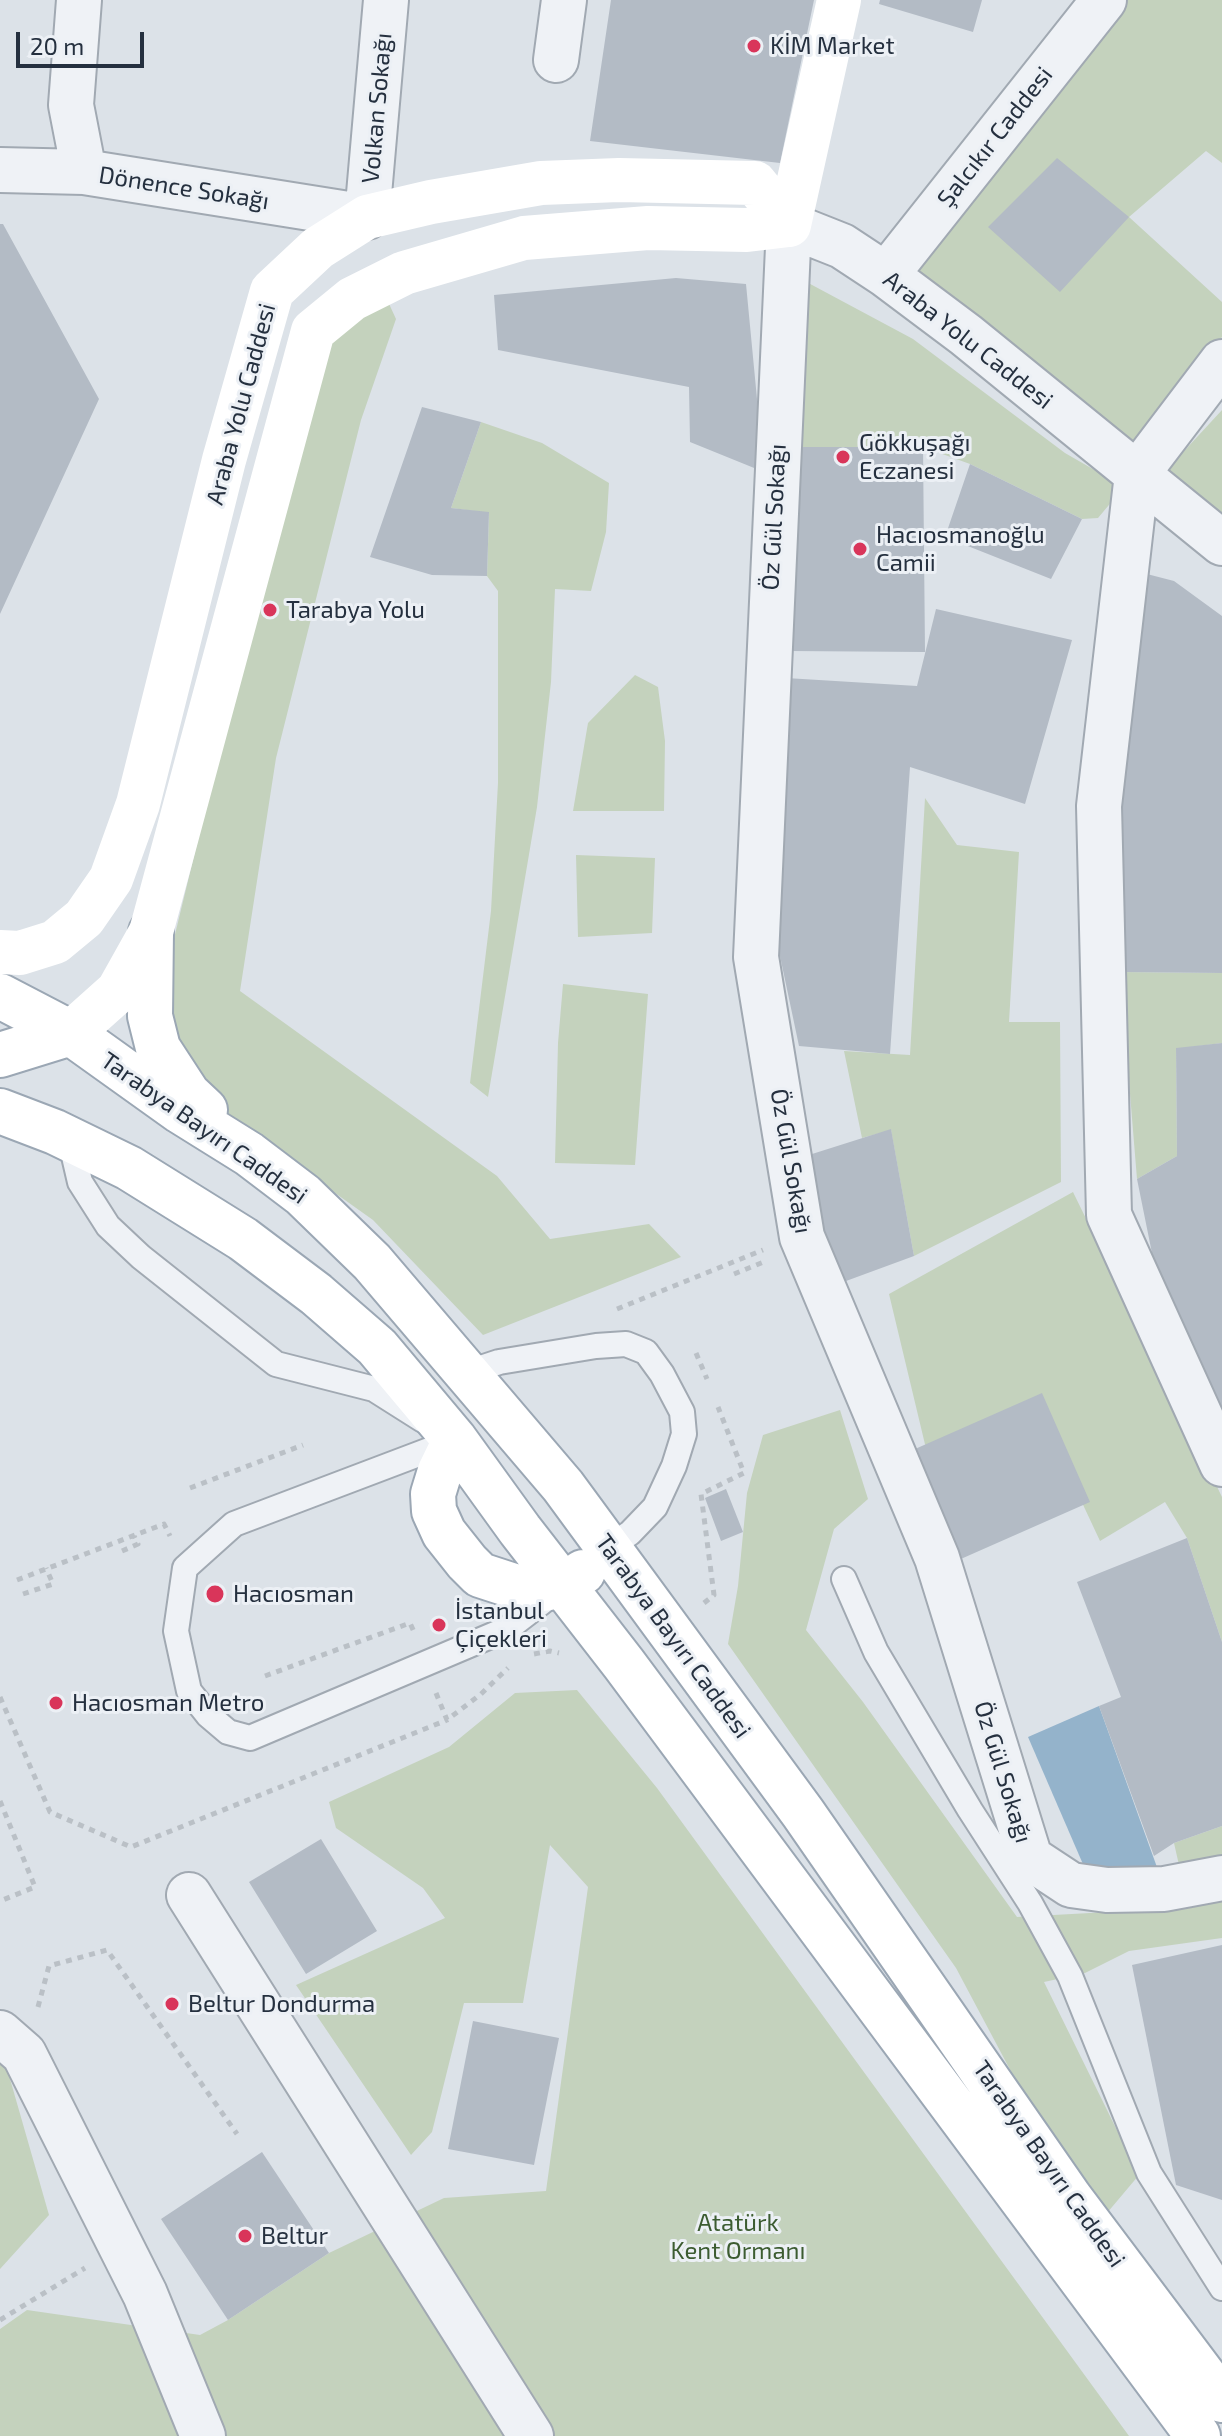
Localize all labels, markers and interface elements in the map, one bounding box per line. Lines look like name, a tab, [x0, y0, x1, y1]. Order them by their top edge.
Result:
scale bar	[20, 16, 148, 66]
text: 20 m	[30, 31, 84, 60]
street label: Volkan Sokağı	[356, 32, 398, 184]
place label: KİM Market	[770, 32, 895, 60]
marker: KİM Market	[745, 37, 763, 55]
street label: Şalcıkır Caddesi	[931, 61, 1059, 213]
street label: Dönence Sokağı	[97, 160, 271, 216]
street label: Araba Yolu Caddesi	[877, 265, 1059, 415]
street label: Araba Yolu Caddesi	[200, 300, 282, 508]
place label: Gökkuşağı Eczanesi	[859, 429, 971, 485]
street label: Öz Gül Sokağı	[756, 443, 792, 591]
marker: Gökkuşağı Eczanesi	[834, 448, 852, 466]
place label: Hacıosmanoğlu Camii	[876, 521, 1045, 577]
marker: Hacıosmanoğlu Camii	[851, 540, 869, 558]
place label: Tarabya Yolu	[286, 596, 425, 624]
marker: Tarabya Yolu	[261, 601, 279, 619]
street label: Tarabya Bayırı Caddesi	[95, 1046, 313, 1210]
street label: Öz Gül Sokağı	[764, 1086, 818, 1236]
street label: Tarabya Bayırı Caddesi	[589, 1528, 757, 1744]
place label: Hacıosman	[233, 1580, 354, 1608]
marker: Hacıosman	[204, 1583, 226, 1605]
place label: İstanbul Çiçekleri	[455, 1597, 547, 1653]
marker: İstanbul Çiçekleri	[430, 1616, 448, 1634]
place label: Hacıosman Metro	[72, 1689, 264, 1717]
marker: Hacıosman Metro	[47, 1694, 65, 1712]
street label: Öz Gül Sokağı	[968, 1698, 1038, 1846]
place label: Beltur Dondurma	[188, 1990, 375, 2018]
marker: Beltur Dondurma	[163, 1995, 181, 2013]
street label: Tarabya Bayırı Caddesi	[967, 2055, 1131, 2273]
park label: Atatürk Kent Ormanı	[671, 2209, 805, 2265]
place label: Beltur	[261, 2222, 328, 2250]
marker: Beltur	[236, 2227, 254, 2245]

